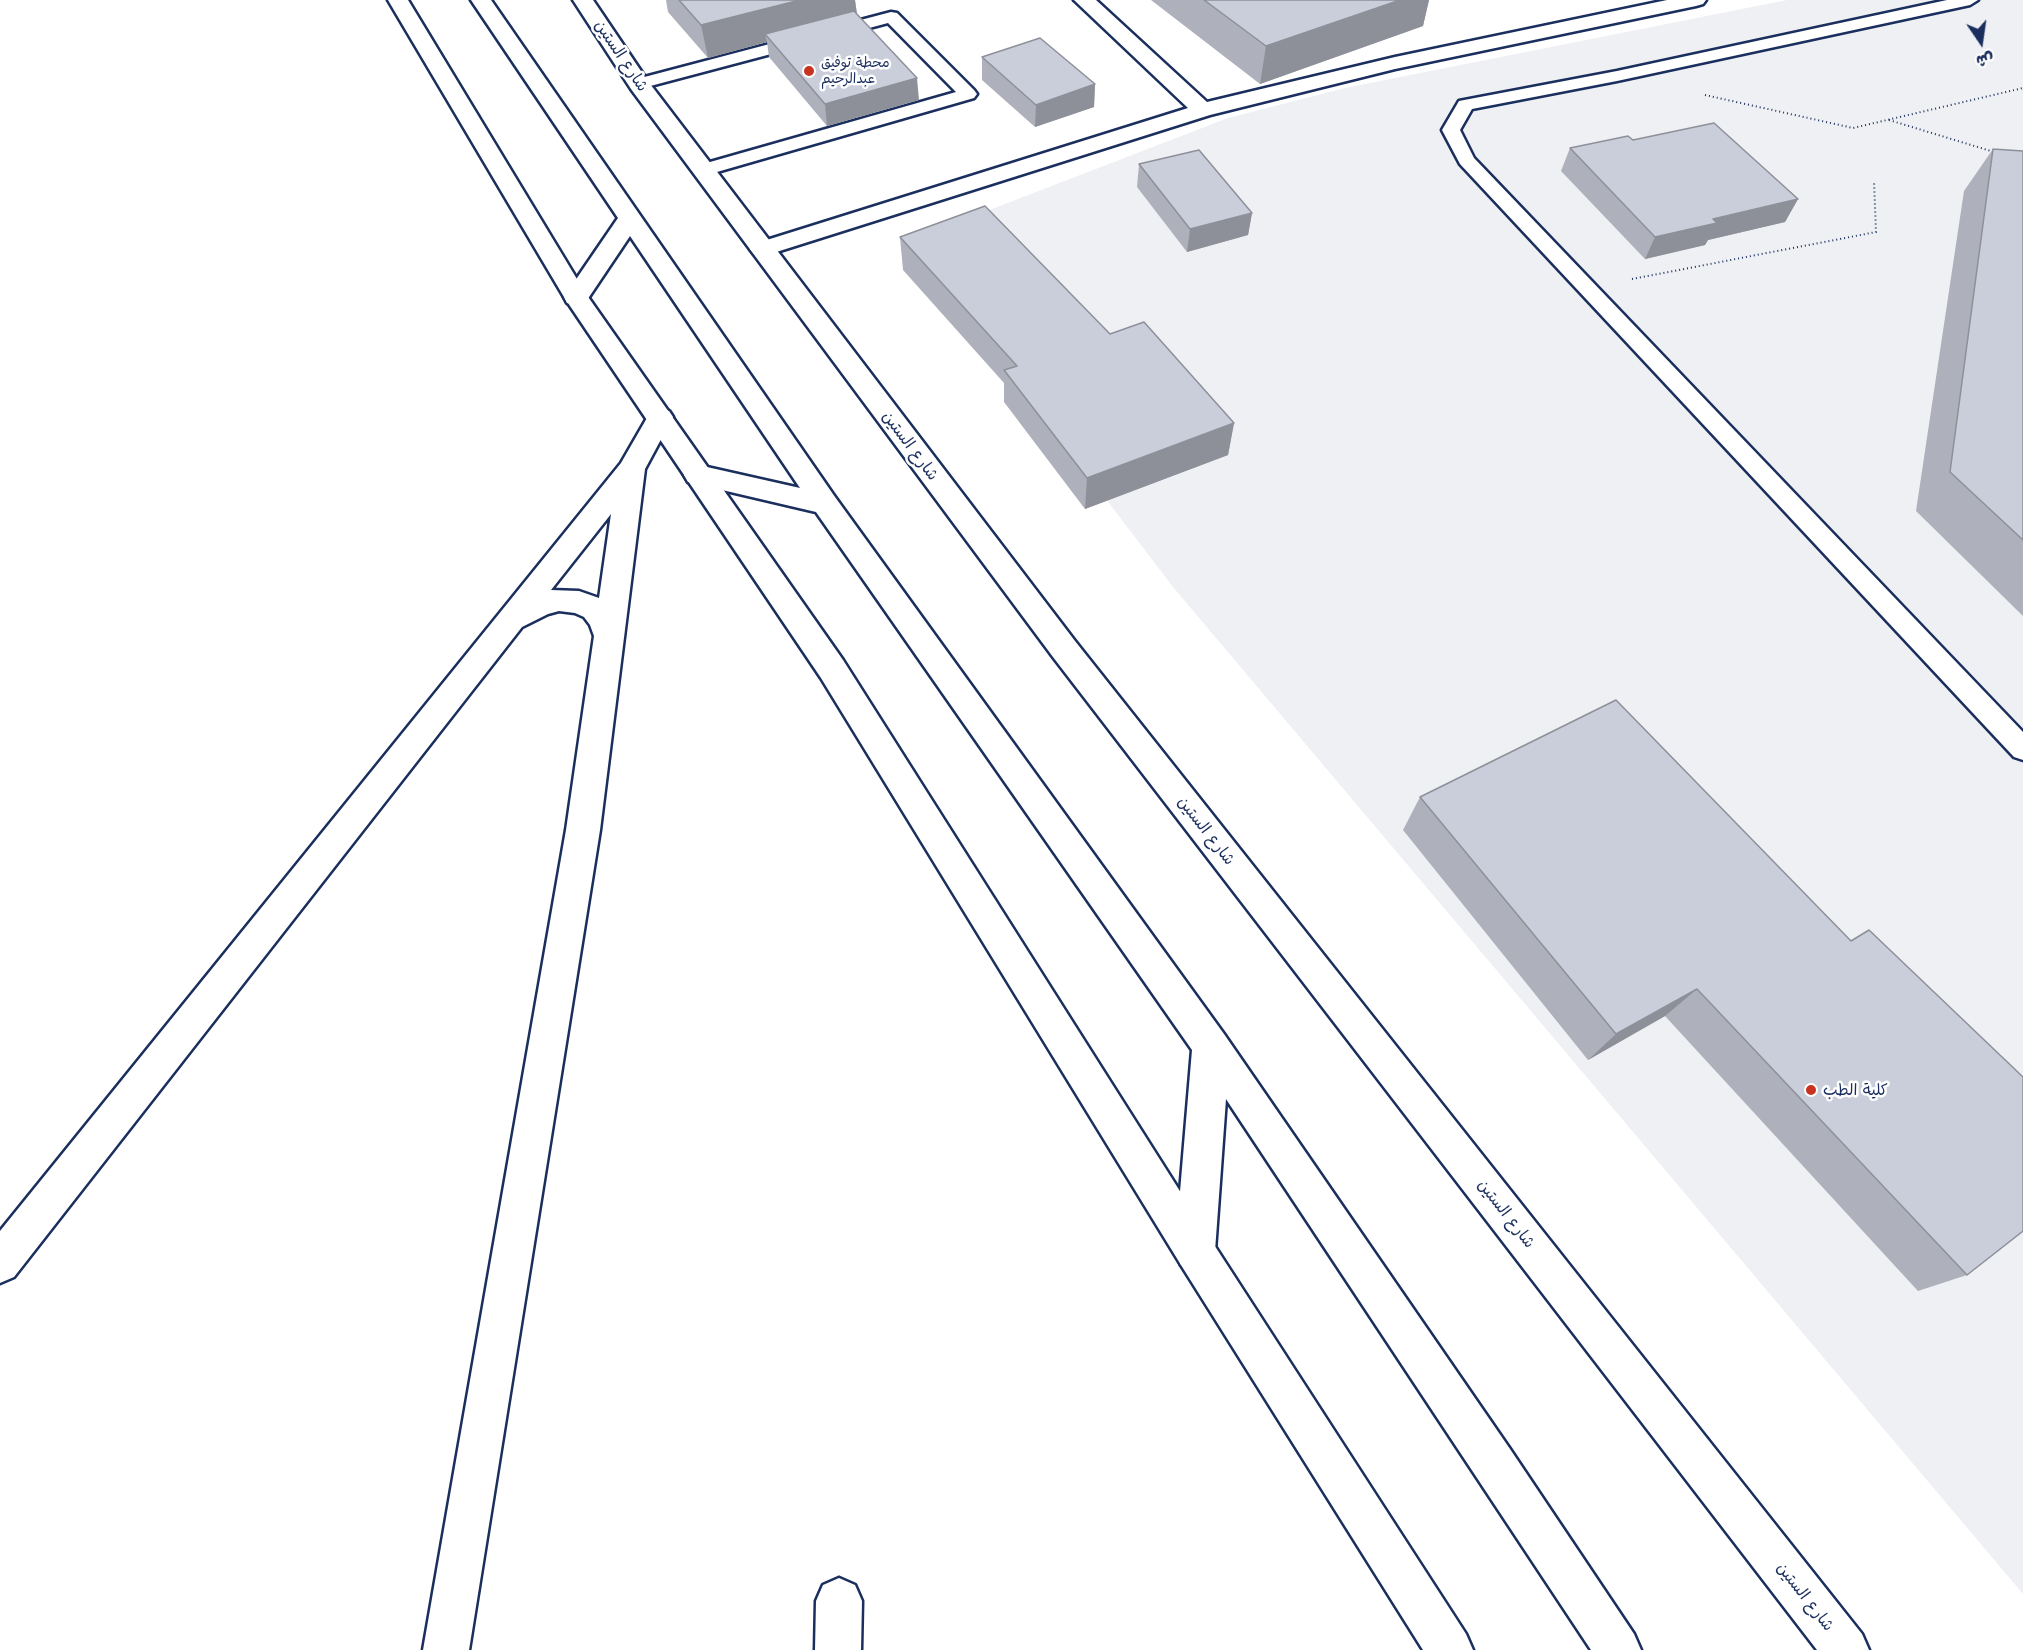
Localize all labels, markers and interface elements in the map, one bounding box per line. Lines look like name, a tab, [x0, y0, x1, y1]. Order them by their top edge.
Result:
north arrow	[1951, 12, 2011, 72]
street label: شارع الستين	[590, 17, 652, 95]
text: ش	[1974, 49, 1996, 70]
place label: محطة توفيق عبدالرحيم	[821, 55, 890, 88]
marker: محطة توفيق عبدالرحيم	[802, 64, 816, 78]
street label: شارع الستين	[878, 407, 942, 485]
street label: شارع الستين	[1173, 793, 1239, 869]
place label: كلية الطب	[1823, 1080, 1888, 1100]
marker: كلية الطب	[1804, 1083, 1818, 1097]
street label: شارع الستين	[1473, 1176, 1539, 1252]
street label: شارع الستين	[1772, 1559, 1838, 1635]

